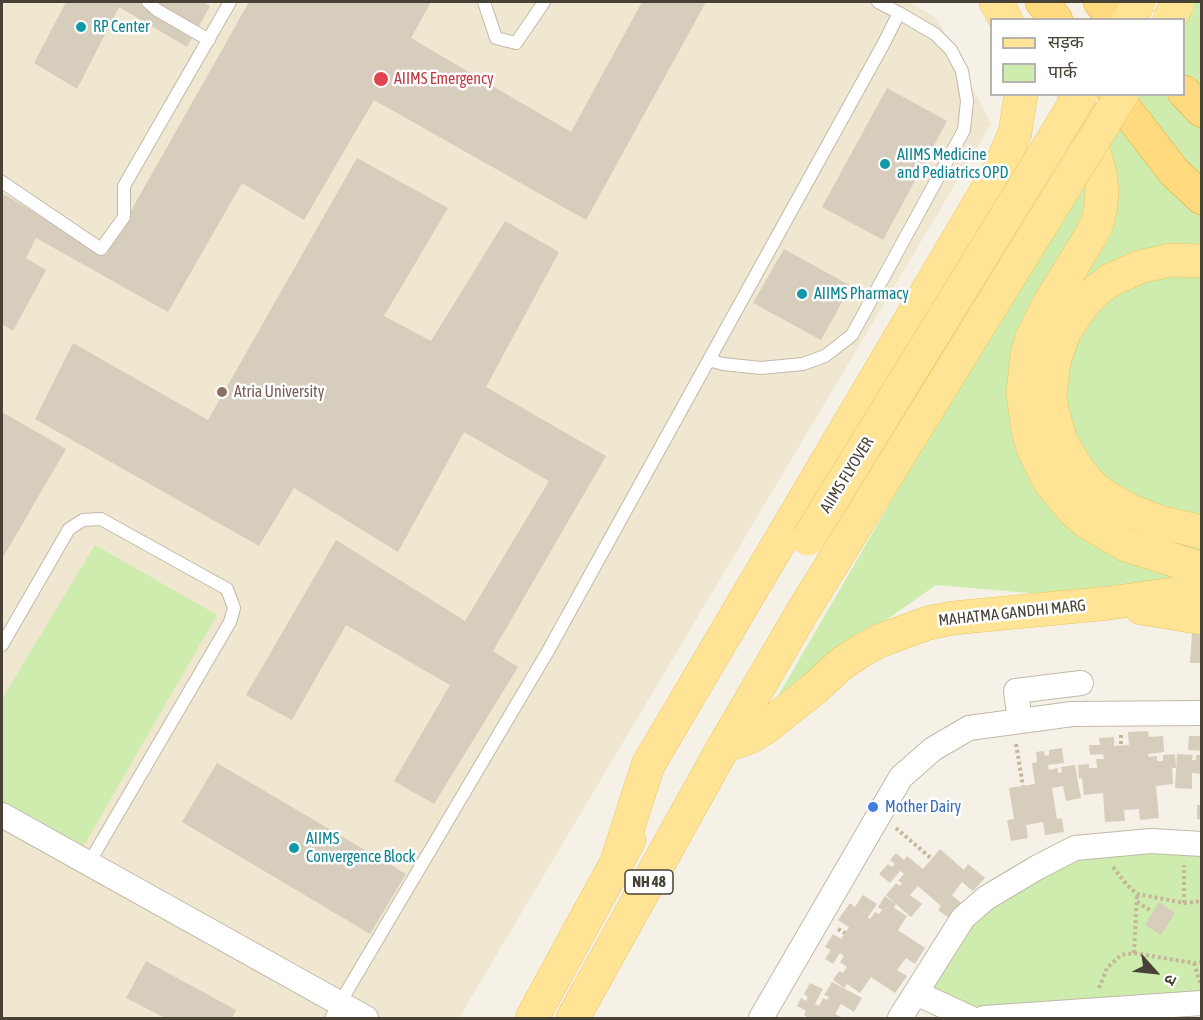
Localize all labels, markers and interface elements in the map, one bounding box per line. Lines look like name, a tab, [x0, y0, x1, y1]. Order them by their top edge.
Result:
place label: RP Center	[93, 17, 150, 37]
legend	[990, 18, 1185, 96]
marker: RP Center	[74, 20, 88, 34]
text: सड़क	[1048, 31, 1084, 52]
text: पार्क	[1048, 61, 1077, 82]
place label: AIIMS Emergency	[394, 69, 494, 89]
marker: AIIMS Emergency	[372, 70, 390, 88]
place label: AIIMS Medicine and Pediatrics OPD	[897, 145, 1008, 183]
marker: AIIMS Medicine and Pediatrics OPD	[878, 157, 892, 171]
place label: AIIMS Pharmacy	[814, 284, 909, 304]
marker: AIIMS Pharmacy	[795, 287, 809, 301]
place label: Atria University	[234, 382, 324, 402]
marker: Atria University	[215, 385, 229, 399]
street label: AIIMS FLYOVER	[816, 434, 878, 516]
street label: MAHATMA GANDHI MARG	[937, 596, 1087, 630]
place label: Mother Dairy	[885, 797, 961, 817]
marker: Mother Dairy	[866, 800, 880, 814]
place label: AIIMS Convergence Block	[306, 829, 416, 867]
marker: AIIMS Convergence Block	[287, 841, 301, 855]
road number: NH 48	[625, 870, 673, 894]
north arrow	[1125, 942, 1185, 1002]
text: उ	[1161, 972, 1181, 988]

